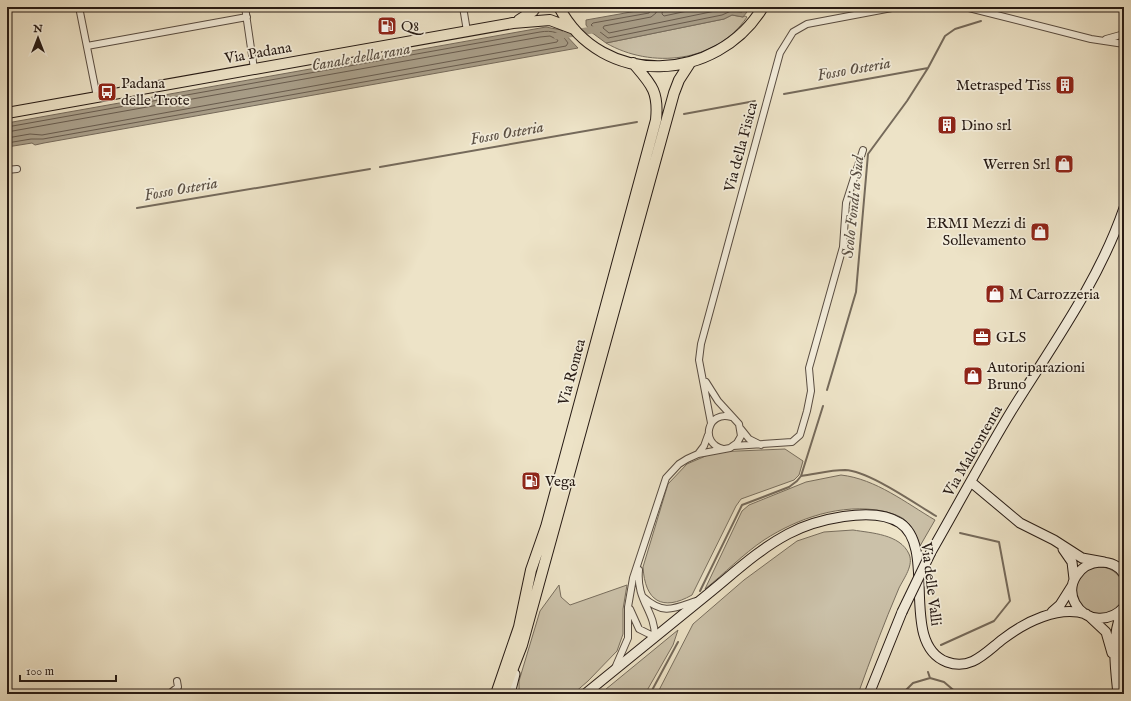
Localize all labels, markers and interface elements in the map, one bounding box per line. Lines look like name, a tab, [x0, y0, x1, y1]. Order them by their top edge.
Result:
fuel station icon: Q8	[376, 15, 398, 37]
place label: Q8	[401, 17, 424, 36]
north arrow	[18, 18, 58, 58]
text: N	[32, 22, 43, 36]
street label: Via Padana	[222, 38, 293, 68]
water label: Canale della rana	[310, 39, 412, 77]
water label: Fosso Osteria	[816, 54, 892, 86]
place label: Padana delle Trote	[121, 74, 190, 110]
building icon: Metrasped Tiss	[1054, 74, 1076, 96]
place label: Metrasped Tiss	[956, 76, 1051, 95]
bus stop icon: Padana delle Trote	[96, 81, 118, 103]
street label: Via della Fisica	[720, 100, 762, 195]
building icon: Dino srl	[936, 114, 958, 136]
place label: Dino srl	[961, 116, 1012, 135]
water label: Fosso Osteria	[469, 118, 545, 150]
water label: Scolo Fondi a Sud	[839, 153, 869, 259]
shop icon: Werren Srl	[1053, 153, 1075, 175]
place label: Werren Srl	[983, 155, 1051, 174]
water label: Fosso Osteria	[143, 174, 219, 206]
place label: ERMI Mezzi di Sollevamento	[926, 214, 1026, 250]
shop icon: ERMI Mezzi di Sollevamento	[1029, 221, 1051, 243]
shop icon: M Carrozzeria	[984, 283, 1006, 305]
place label: M Carrozzeria	[1009, 285, 1100, 304]
office icon: GLS	[971, 326, 993, 348]
place label: GLS	[996, 328, 1026, 347]
street label: Via Romea	[554, 336, 590, 408]
place label: Autoriparazioni Bruno	[986, 358, 1085, 394]
shop icon: Autoriparazioni Bruno	[962, 365, 984, 387]
street label: Via Malcontenta	[939, 402, 1007, 501]
fuel station icon: Vega	[520, 470, 542, 492]
place label: Vega	[544, 472, 576, 491]
street label: Via delle Valli	[916, 540, 946, 627]
scale bar	[20, 657, 116, 683]
text: 100 m	[26, 664, 54, 679]

